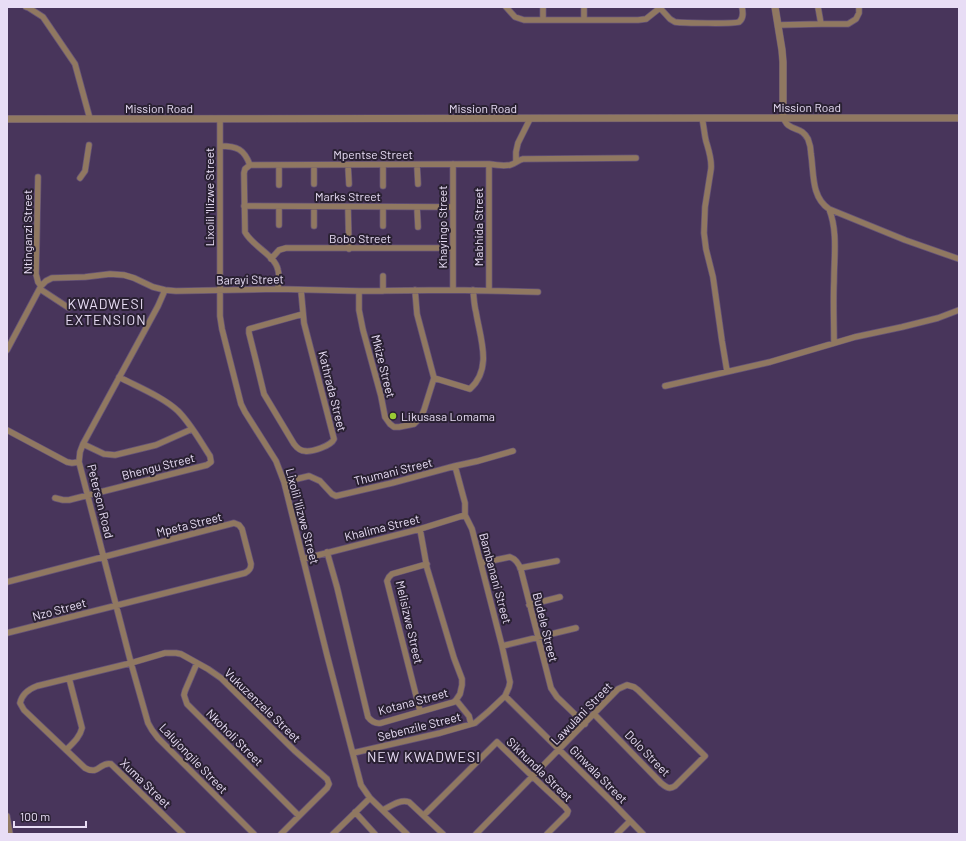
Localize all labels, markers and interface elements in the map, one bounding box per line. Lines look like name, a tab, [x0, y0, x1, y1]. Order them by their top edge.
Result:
street label: Mission Road	[773, 100, 841, 114]
street label: Mission Road	[125, 101, 193, 115]
street label: Mission Road	[449, 101, 517, 115]
street label: Mpentse Street	[333, 147, 413, 161]
street label: Lixolil 'Ilizwe Street	[202, 148, 216, 246]
street label: Khayingo Street	[435, 185, 449, 269]
street label: Mabhida Street	[471, 188, 485, 266]
street label: Marks Street	[315, 189, 381, 203]
street label: Ntinganzi Street	[20, 190, 34, 274]
street label: Bobo Street	[329, 231, 391, 245]
street label: Barayi Street	[216, 271, 284, 287]
district label: KWADWESI EXTENSION	[65, 295, 147, 328]
street label: Mkize Street	[369, 333, 399, 399]
street label: Kathrada Street	[316, 349, 350, 433]
place label: Likusasa Lomama	[401, 409, 495, 423]
marker: Likusasa Lomama	[388, 411, 398, 421]
street label: Bhengu Street	[120, 450, 196, 482]
street label: Thumani Street	[352, 454, 434, 488]
street label: Peterson Road	[85, 463, 117, 539]
street label: Lixolil 'Ilizwe Street	[283, 467, 323, 565]
street label: Mpeta Street	[155, 509, 223, 539]
street label: Khalima Street	[343, 511, 421, 543]
street label: Bambanani Street	[477, 531, 515, 625]
street label: Melisizwe Street	[394, 579, 426, 665]
street label: Budele Street	[531, 591, 561, 663]
street label: Nzo Street	[31, 595, 87, 623]
street label: Vukuzenzele Street	[222, 665, 304, 745]
street label: Lawulani Street	[548, 679, 614, 747]
street label: Kotana Street	[376, 685, 450, 717]
street label: Nkoholi Street	[204, 706, 266, 768]
street label: Sebenzile Street	[376, 709, 462, 743]
street label: Lalujongile Street	[157, 720, 231, 796]
street label: Dolo Street	[623, 727, 673, 779]
street label: Sikhundla Street	[504, 734, 576, 804]
street label: Ginwala Street	[567, 742, 631, 806]
district label: NEW KWADWESI	[367, 748, 481, 765]
street label: Xuma Street	[118, 755, 174, 811]
scale bar	[14, 803, 86, 829]
text: 100 m	[20, 809, 50, 823]

